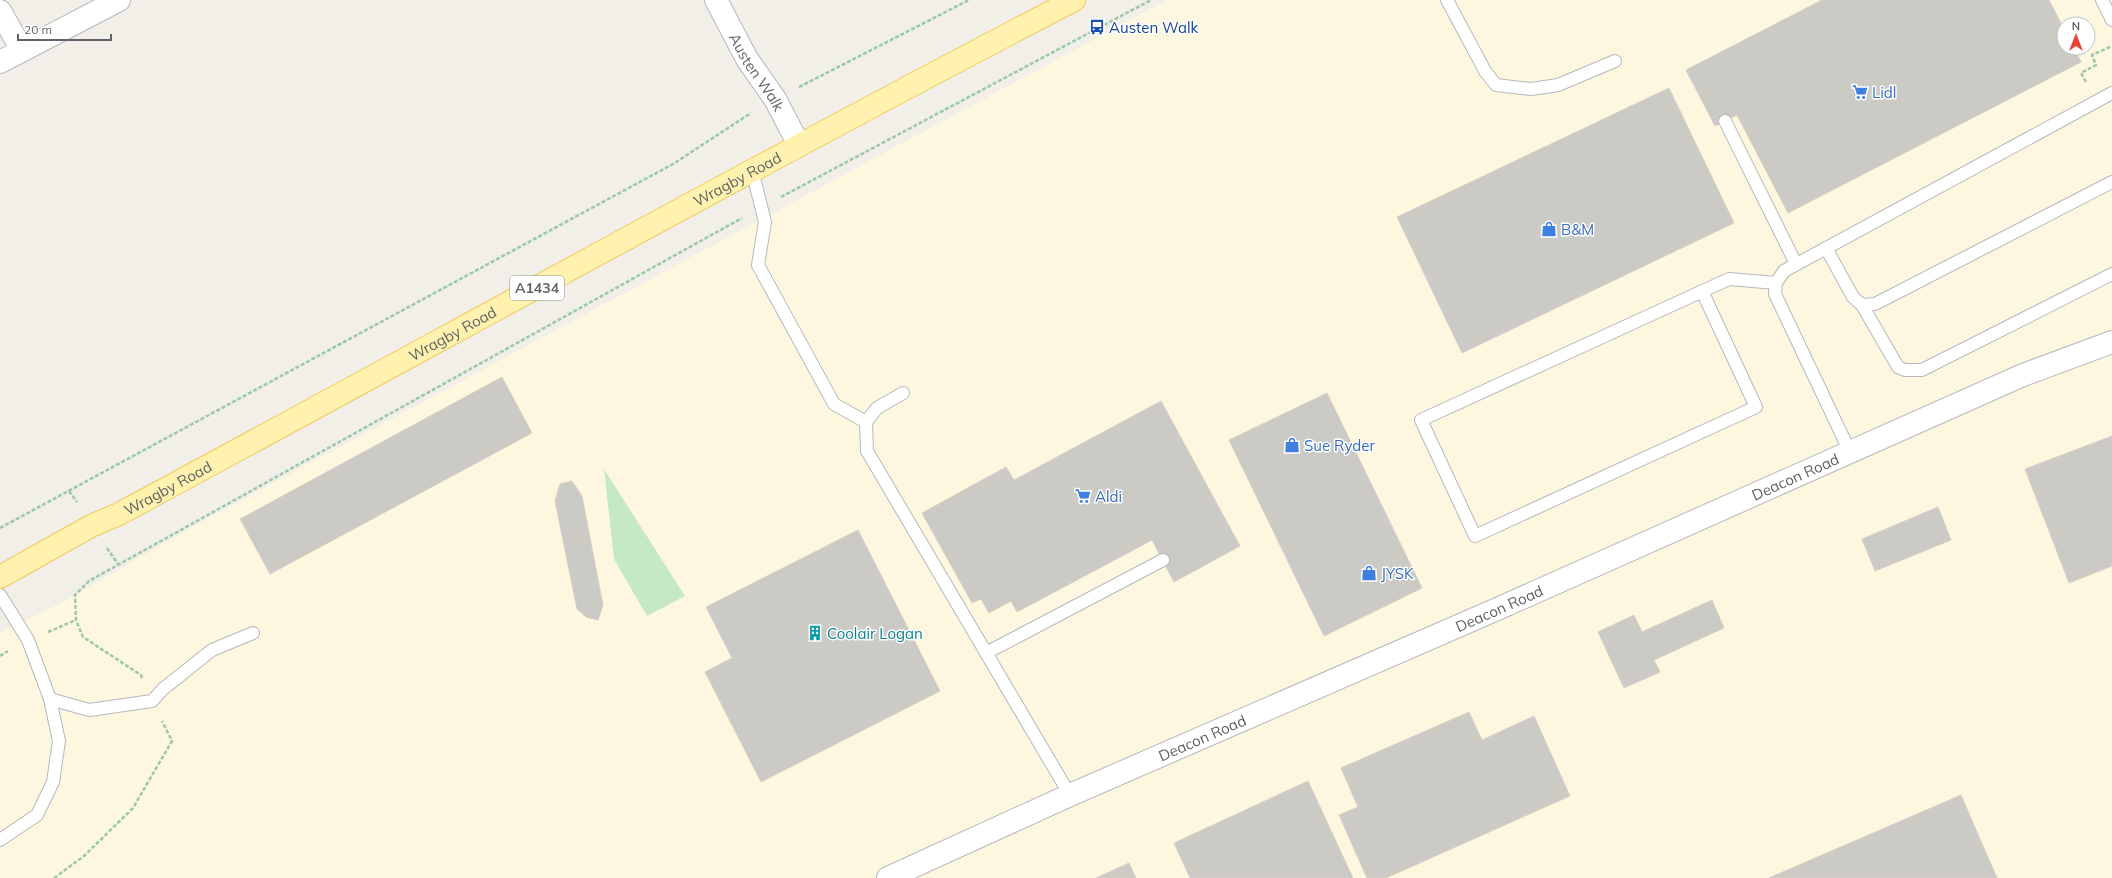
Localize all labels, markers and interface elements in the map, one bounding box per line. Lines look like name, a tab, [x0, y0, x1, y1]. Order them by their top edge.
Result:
scale bar	[18, 16, 111, 42]
north arrow	[2056, 16, 2096, 56]
bus stop icon: Austen Walk	[1088, 18, 1106, 36]
place label: Austen Walk	[1109, 18, 1198, 37]
text: N	[2072, 19, 2080, 33]
text: 20 m	[24, 22, 52, 37]
street label: Austen Walk	[725, 30, 789, 114]
supermarket icon: Lidl	[1851, 83, 1869, 101]
place label: Lidl	[1872, 83, 1896, 102]
street label: Wragby Road	[690, 147, 784, 210]
shop icon: B&M	[1540, 220, 1558, 238]
place label: B&M	[1561, 220, 1594, 239]
road number: A1434	[510, 276, 564, 300]
street label: Wragby Road	[405, 302, 499, 365]
shop icon: Sue Ryder	[1283, 436, 1301, 454]
place label: Sue Ryder	[1304, 436, 1375, 455]
street label: Deacon Road	[1748, 449, 1842, 504]
street label: Wragby Road	[120, 456, 215, 519]
supermarket icon: Aldi	[1074, 487, 1092, 505]
place label: Aldi	[1095, 487, 1122, 506]
shop icon: JYSK	[1360, 564, 1378, 582]
place label: JYSK	[1381, 564, 1414, 583]
street label: Deacon Road	[1452, 580, 1546, 636]
building icon: Coolair Logan	[806, 624, 824, 642]
place label: Coolair Logan	[827, 624, 923, 643]
street label: Deacon Road	[1155, 710, 1249, 765]

